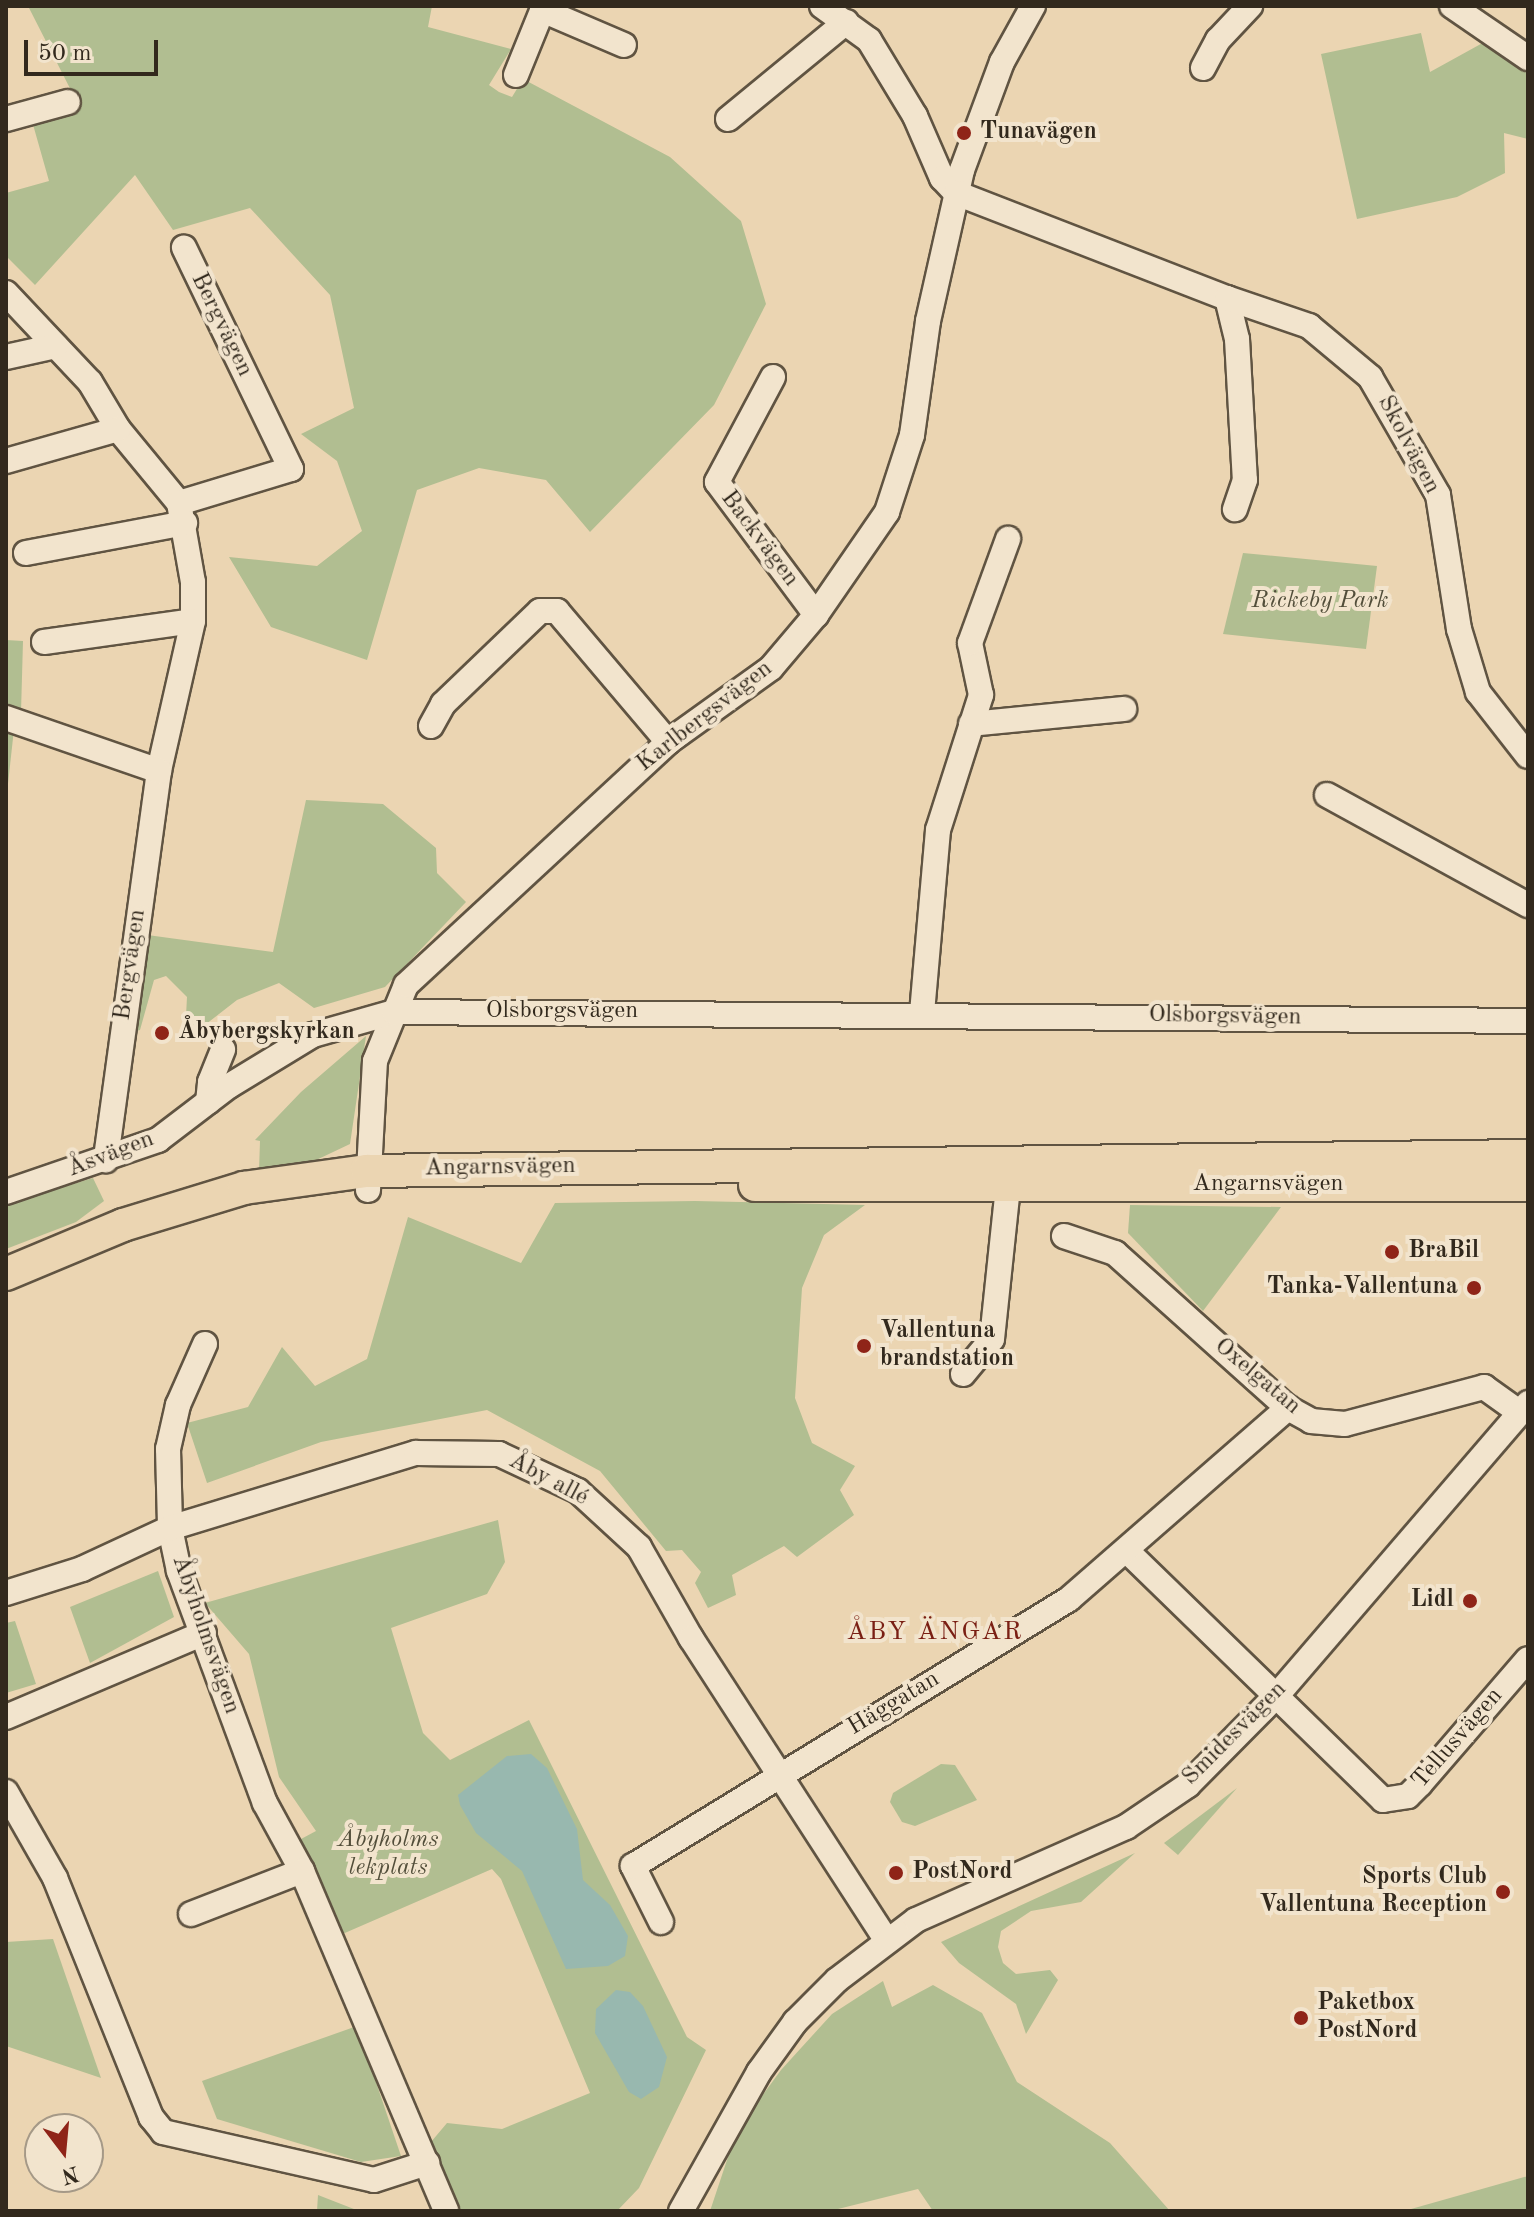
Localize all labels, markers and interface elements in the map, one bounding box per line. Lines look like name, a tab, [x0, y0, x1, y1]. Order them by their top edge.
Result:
scale bar	[28, 24, 162, 74]
text: 50 m	[38, 42, 92, 66]
place label: Tunavägen	[980, 119, 1097, 147]
marker: Tunavägen	[955, 124, 973, 142]
street label: Bergvägen	[184, 268, 258, 382]
street label: Skolvägen	[1370, 391, 1446, 499]
street label: Backvägen	[714, 485, 804, 593]
park label: Rickeby Park	[1251, 588, 1389, 616]
street label: Karlbergsvägen	[631, 655, 779, 779]
street label: Bergvägen	[109, 908, 153, 1022]
street label: Olsborgsvägen	[486, 998, 638, 1026]
street label: Olsborgsvägen	[1148, 1001, 1302, 1033]
place label: Åbybergskyrkan	[178, 1019, 355, 1047]
marker: Åbybergskyrkan	[153, 1024, 171, 1042]
street label: Åsvägen	[64, 1125, 158, 1185]
street label: Angarnsvägen	[424, 1152, 576, 1184]
street label: Angarnsvägen	[1193, 1171, 1343, 1199]
place label: BraBil	[1408, 1238, 1479, 1266]
marker: BraBil	[1383, 1243, 1401, 1261]
place label: Tanka-Vallentuna	[1267, 1274, 1458, 1302]
marker: Tanka-Vallentuna	[1465, 1279, 1483, 1297]
place label: Vallentuna brandstation	[880, 1318, 1014, 1374]
street label: Oxelgatan	[1208, 1332, 1306, 1422]
marker: Vallentuna brandstation	[855, 1337, 873, 1355]
street label: Åby allé	[503, 1447, 593, 1513]
street label: Åbyholmsvägen	[164, 1552, 246, 1718]
place label: Lidl	[1411, 1587, 1454, 1615]
marker: Lidl	[1461, 1592, 1479, 1610]
district label: ÅBY ÄNGAR	[846, 1617, 1024, 1649]
street label: Häggatan	[843, 1665, 945, 1743]
street label: Smidesvägen	[1177, 1676, 1293, 1792]
street label: Tellusvägen	[1406, 1683, 1510, 1795]
park label: Åbyholms lekplats	[337, 1827, 439, 1883]
place label: PostNord	[912, 1859, 1013, 1887]
marker: PostNord	[887, 1864, 905, 1882]
place label: Sports Club Vallentuna Reception	[1259, 1864, 1487, 1920]
marker: Sports Club Vallentuna Reception	[1494, 1883, 1512, 1901]
place label: Paketbox PostNord	[1317, 1990, 1418, 2046]
marker: Paketbox PostNord	[1292, 2009, 1310, 2027]
north arrow	[24, 2113, 104, 2193]
text: N	[59, 2161, 81, 2187]

